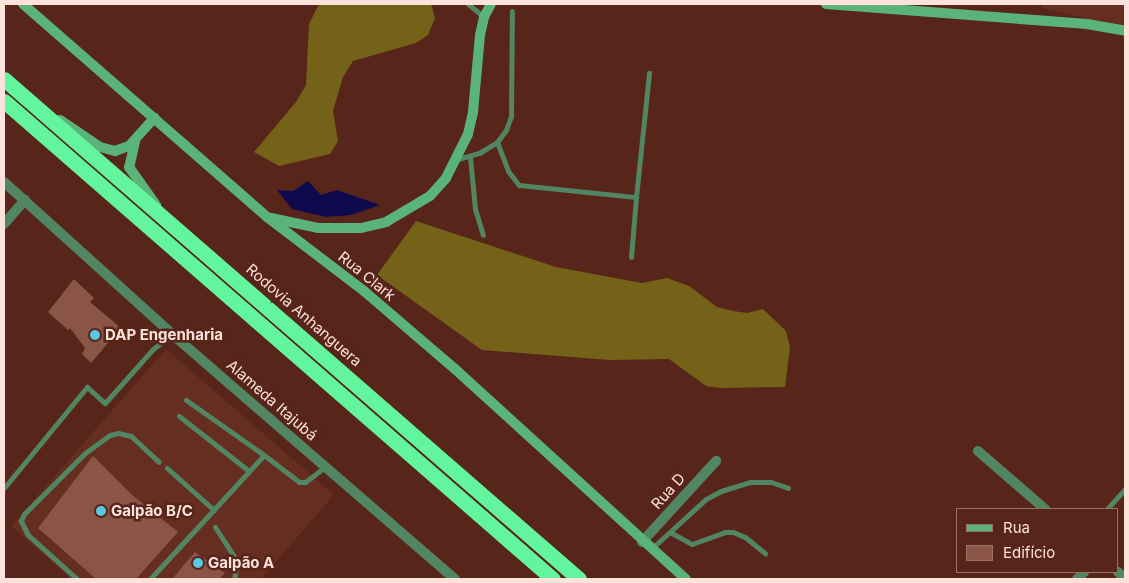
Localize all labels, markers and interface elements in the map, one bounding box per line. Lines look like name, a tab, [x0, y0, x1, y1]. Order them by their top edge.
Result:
street label: Rua Clark	[335, 248, 399, 304]
street label: Rodovia Anhanguera	[243, 260, 365, 370]
place label: DAP Engenharia	[105, 326, 223, 344]
marker: DAP Engenharia	[89, 329, 101, 341]
street label: Alameda Itajubá	[223, 356, 321, 444]
street label: Rua D	[647, 469, 689, 513]
place label: Galpão B/C	[111, 502, 193, 520]
marker: Galpão B/C	[95, 505, 107, 517]
legend	[956, 508, 1119, 573]
text: Rua	[1003, 518, 1030, 537]
text: Edifício	[1003, 543, 1055, 562]
place label: Galpão A	[208, 554, 274, 572]
marker: Galpão A	[192, 557, 204, 569]

